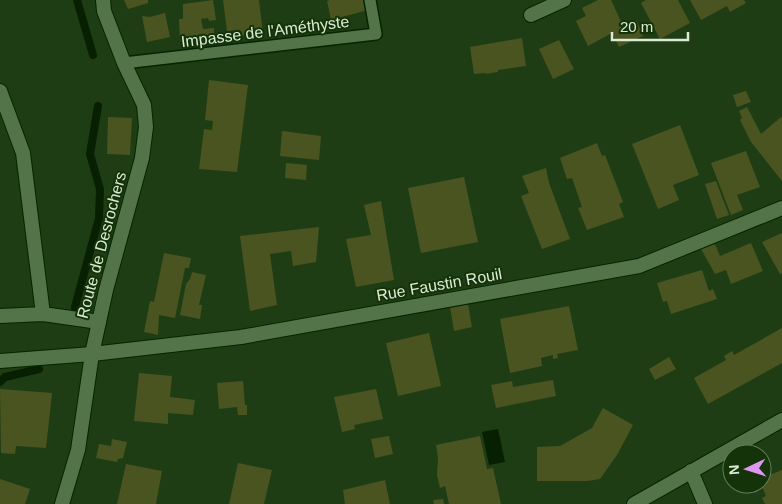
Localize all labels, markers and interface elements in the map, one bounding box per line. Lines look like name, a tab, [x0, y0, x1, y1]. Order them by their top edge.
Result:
scale bar	[612, 10, 688, 42]
street label: Impasse de l'Améthyste	[180, 13, 350, 50]
text: 20 m	[620, 18, 653, 35]
street label: Route de Desrochers	[74, 170, 129, 320]
street label: Rue Faustin Rouil	[375, 265, 503, 304]
north arrow	[722, 444, 772, 494]
text: N	[726, 464, 742, 476]

